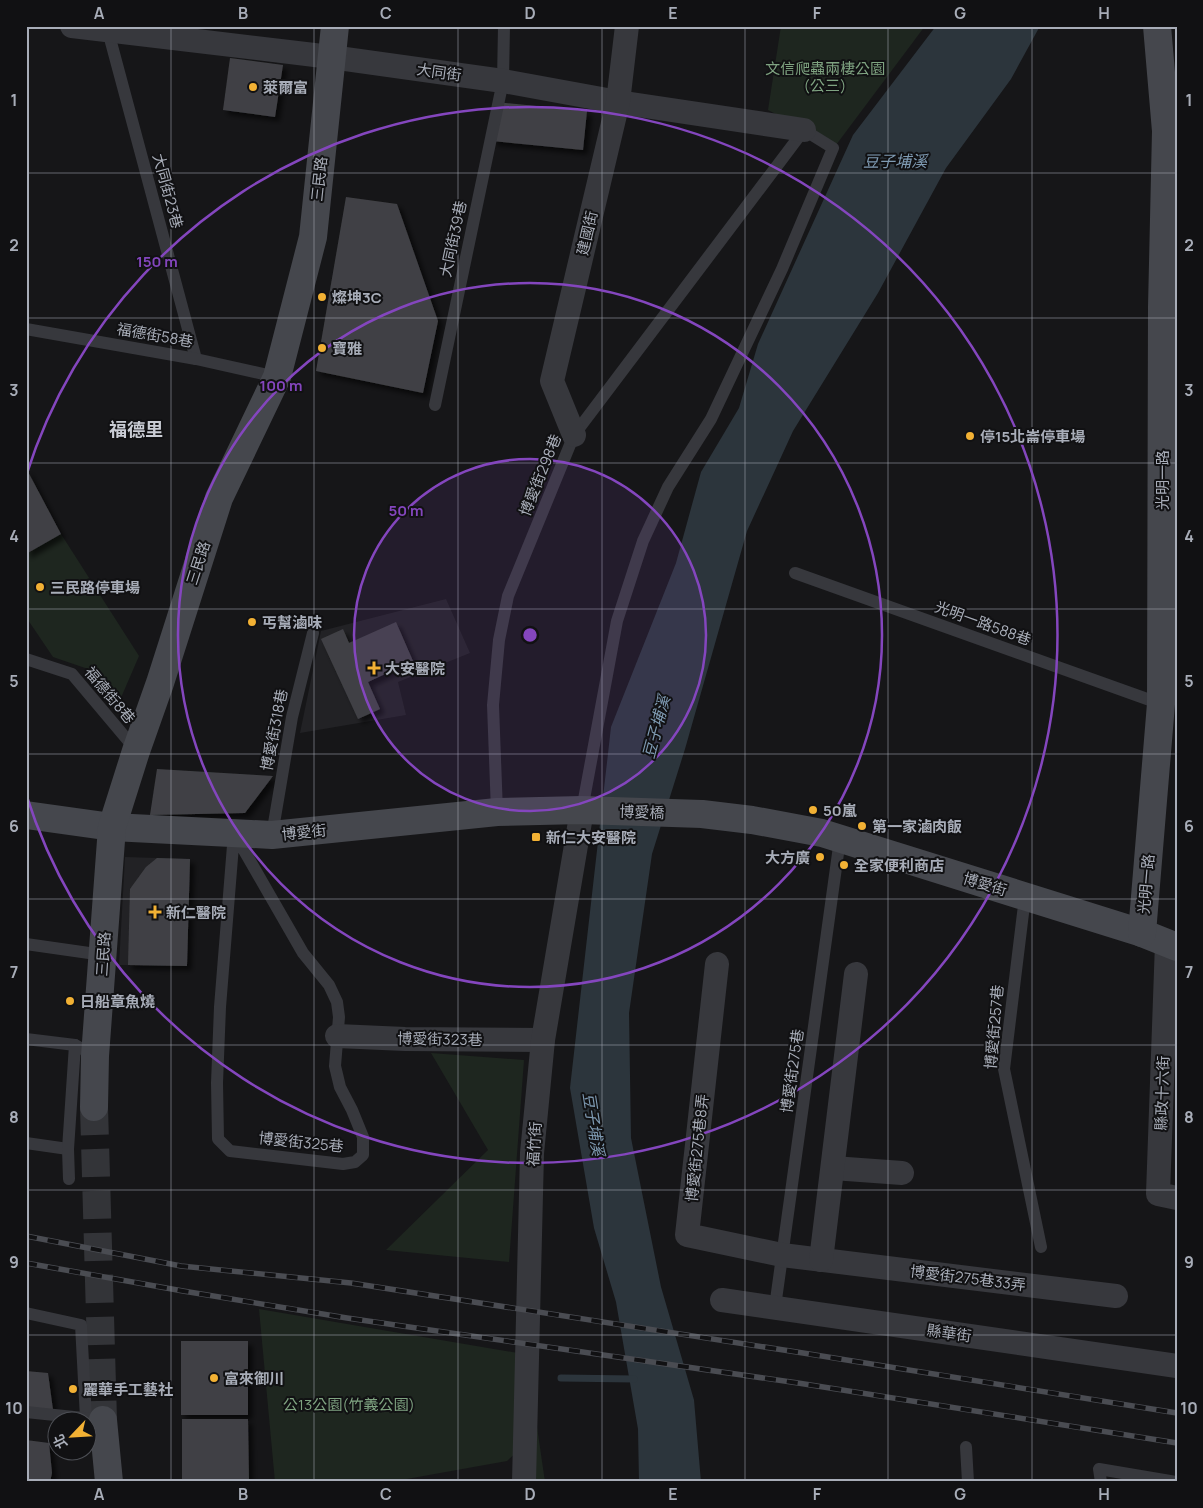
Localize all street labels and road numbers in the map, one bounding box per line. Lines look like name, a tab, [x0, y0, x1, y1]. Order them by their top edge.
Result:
street label: 大同街	[415, 58, 463, 86]
street label: 大同街23巷	[148, 151, 188, 231]
street label: 三民路	[306, 156, 332, 202]
street label: 大同街39巷	[435, 199, 471, 279]
street label: 建國街	[572, 209, 602, 257]
street label: 福德街58巷	[115, 318, 195, 352]
street label: 博愛街298巷	[514, 431, 566, 519]
street label: 光明一路	[1152, 450, 1173, 510]
street label: 三民路	[181, 538, 215, 588]
street label: 光明一路588巷	[932, 596, 1034, 650]
street label: 福德街8巷	[80, 662, 140, 728]
street label: 博愛街318巷	[256, 687, 292, 773]
street label: 博愛橋	[619, 801, 665, 823]
street label: 博愛街	[281, 819, 327, 845]
street label: 光明一路	[1133, 853, 1159, 915]
street label: 博愛街	[960, 867, 1010, 901]
street label: 三民路	[91, 931, 115, 977]
street label: 博愛街257巷	[980, 984, 1008, 1070]
street label: 博愛街323巷	[397, 1028, 483, 1050]
street label: 博愛街275巷	[776, 1028, 808, 1114]
street label: 縣政十六街	[1150, 1055, 1174, 1131]
street label: 博愛街275巷8弄	[681, 1093, 713, 1203]
street label: 福竹街	[522, 1121, 546, 1167]
street label: 博愛街325巷	[257, 1127, 345, 1157]
street label: 博愛街275巷33弄	[909, 1260, 1027, 1296]
street label: 縣華街	[925, 1319, 973, 1347]

